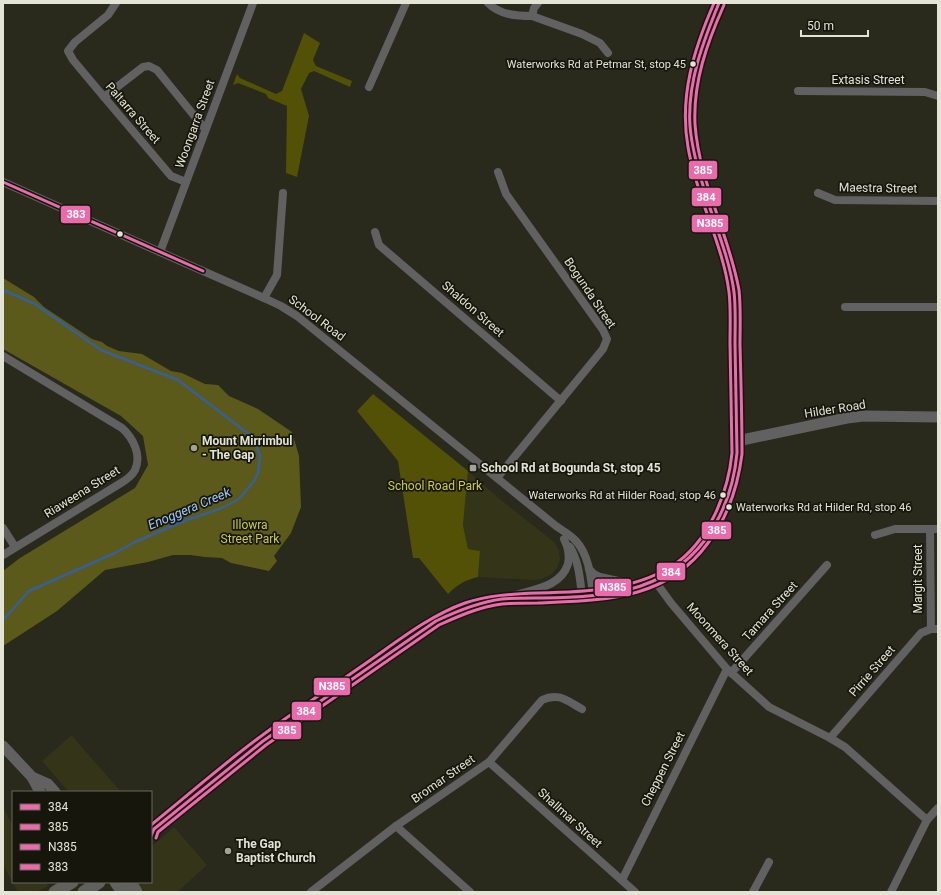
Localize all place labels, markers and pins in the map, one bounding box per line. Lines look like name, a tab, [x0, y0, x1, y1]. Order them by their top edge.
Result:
place label: Waterworks Rd at Petmar St, stop 45	[507, 58, 686, 71]
marker: Waterworks Rd at Petmar St, stop 45	[688, 59, 698, 69]
unlabelled marker	[115, 229, 125, 239]
place label: Mount Mirrimbul - The Gap	[202, 434, 292, 462]
marker: Mount Mirrimbul - The Gap	[189, 443, 199, 453]
place label: School Rd at Bogunda St, stop 45	[481, 461, 661, 475]
marker: School Rd at Bogunda St, stop 45	[468, 463, 478, 473]
place label: Waterworks Rd at Hilder Road, stop 46	[528, 489, 716, 502]
marker: Waterworks Rd at Hilder Road, stop 46	[718, 490, 728, 500]
place label: Waterworks Rd at Hilder Rd, stop 46	[736, 501, 911, 514]
marker: Waterworks Rd at Hilder Rd, stop 46	[724, 502, 734, 512]
place label: The Gap Baptist Church	[236, 837, 316, 865]
marker: The Gap Baptist Church	[223, 846, 233, 856]

